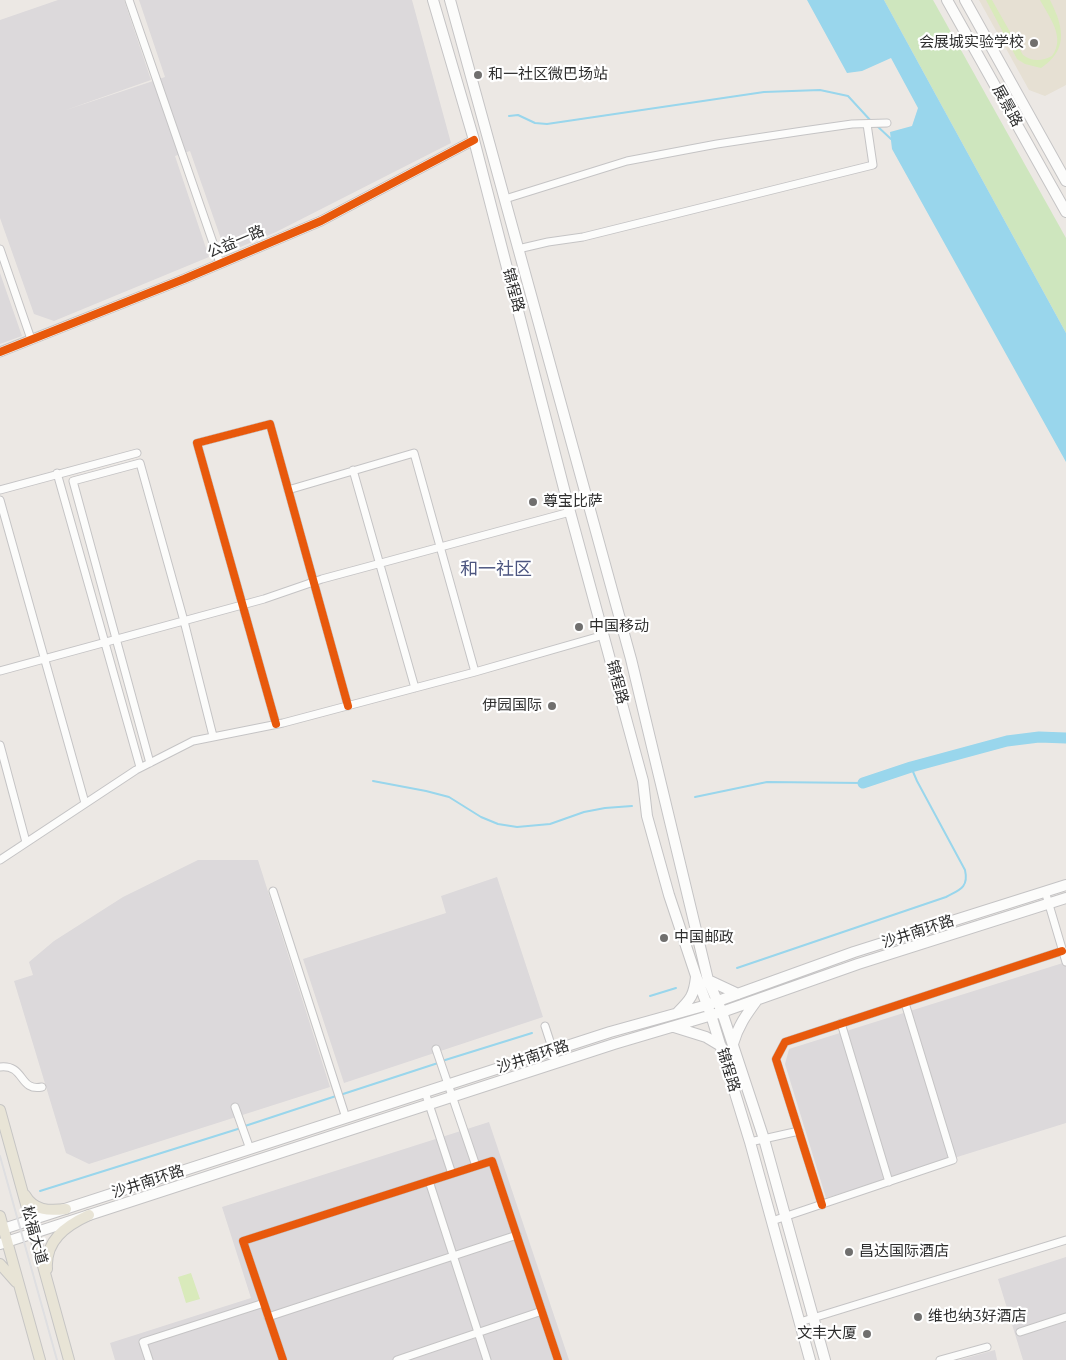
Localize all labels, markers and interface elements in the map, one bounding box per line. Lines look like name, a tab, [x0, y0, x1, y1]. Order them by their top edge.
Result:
place label: 会展城实验学校	[919, 34, 1024, 52]
marker: 会展城实验学校	[1028, 37, 1040, 49]
place label: 和一社区微巴场站	[488, 66, 608, 84]
marker: 和一社区微巴场站	[472, 69, 484, 81]
street label: 展景路	[988, 82, 1026, 130]
street label: 公益一路	[205, 222, 267, 262]
street label: 锦程路	[498, 266, 528, 314]
place label: 尊宝比萨	[543, 493, 603, 511]
marker: 尊宝比萨	[527, 496, 539, 508]
district label: 和一社区	[460, 559, 532, 581]
place label: 中国移动	[589, 618, 649, 636]
marker: 中国移动	[573, 621, 585, 633]
street label: 锦程路	[602, 658, 632, 706]
place label: 伊园国际	[482, 697, 542, 715]
marker: 伊园国际	[546, 700, 558, 712]
street label: 沙井南环路	[880, 912, 956, 952]
place label: 中国邮政	[674, 929, 734, 947]
marker: 中国邮政	[658, 932, 670, 944]
street label: 沙井南环路	[495, 1037, 571, 1077]
street label: 锦程路	[713, 1046, 743, 1094]
street label: 沙井南环路	[110, 1162, 186, 1202]
street label: 松福大道	[18, 1204, 50, 1266]
place label: 昌达国际酒店	[859, 1243, 949, 1261]
marker: 昌达国际酒店	[843, 1246, 855, 1258]
place label: 维也纳3好酒店	[928, 1308, 1026, 1326]
marker: 维也纳3好酒店	[912, 1311, 924, 1323]
place label: 文丰大厦	[797, 1325, 857, 1343]
marker: 文丰大厦	[861, 1328, 873, 1340]

